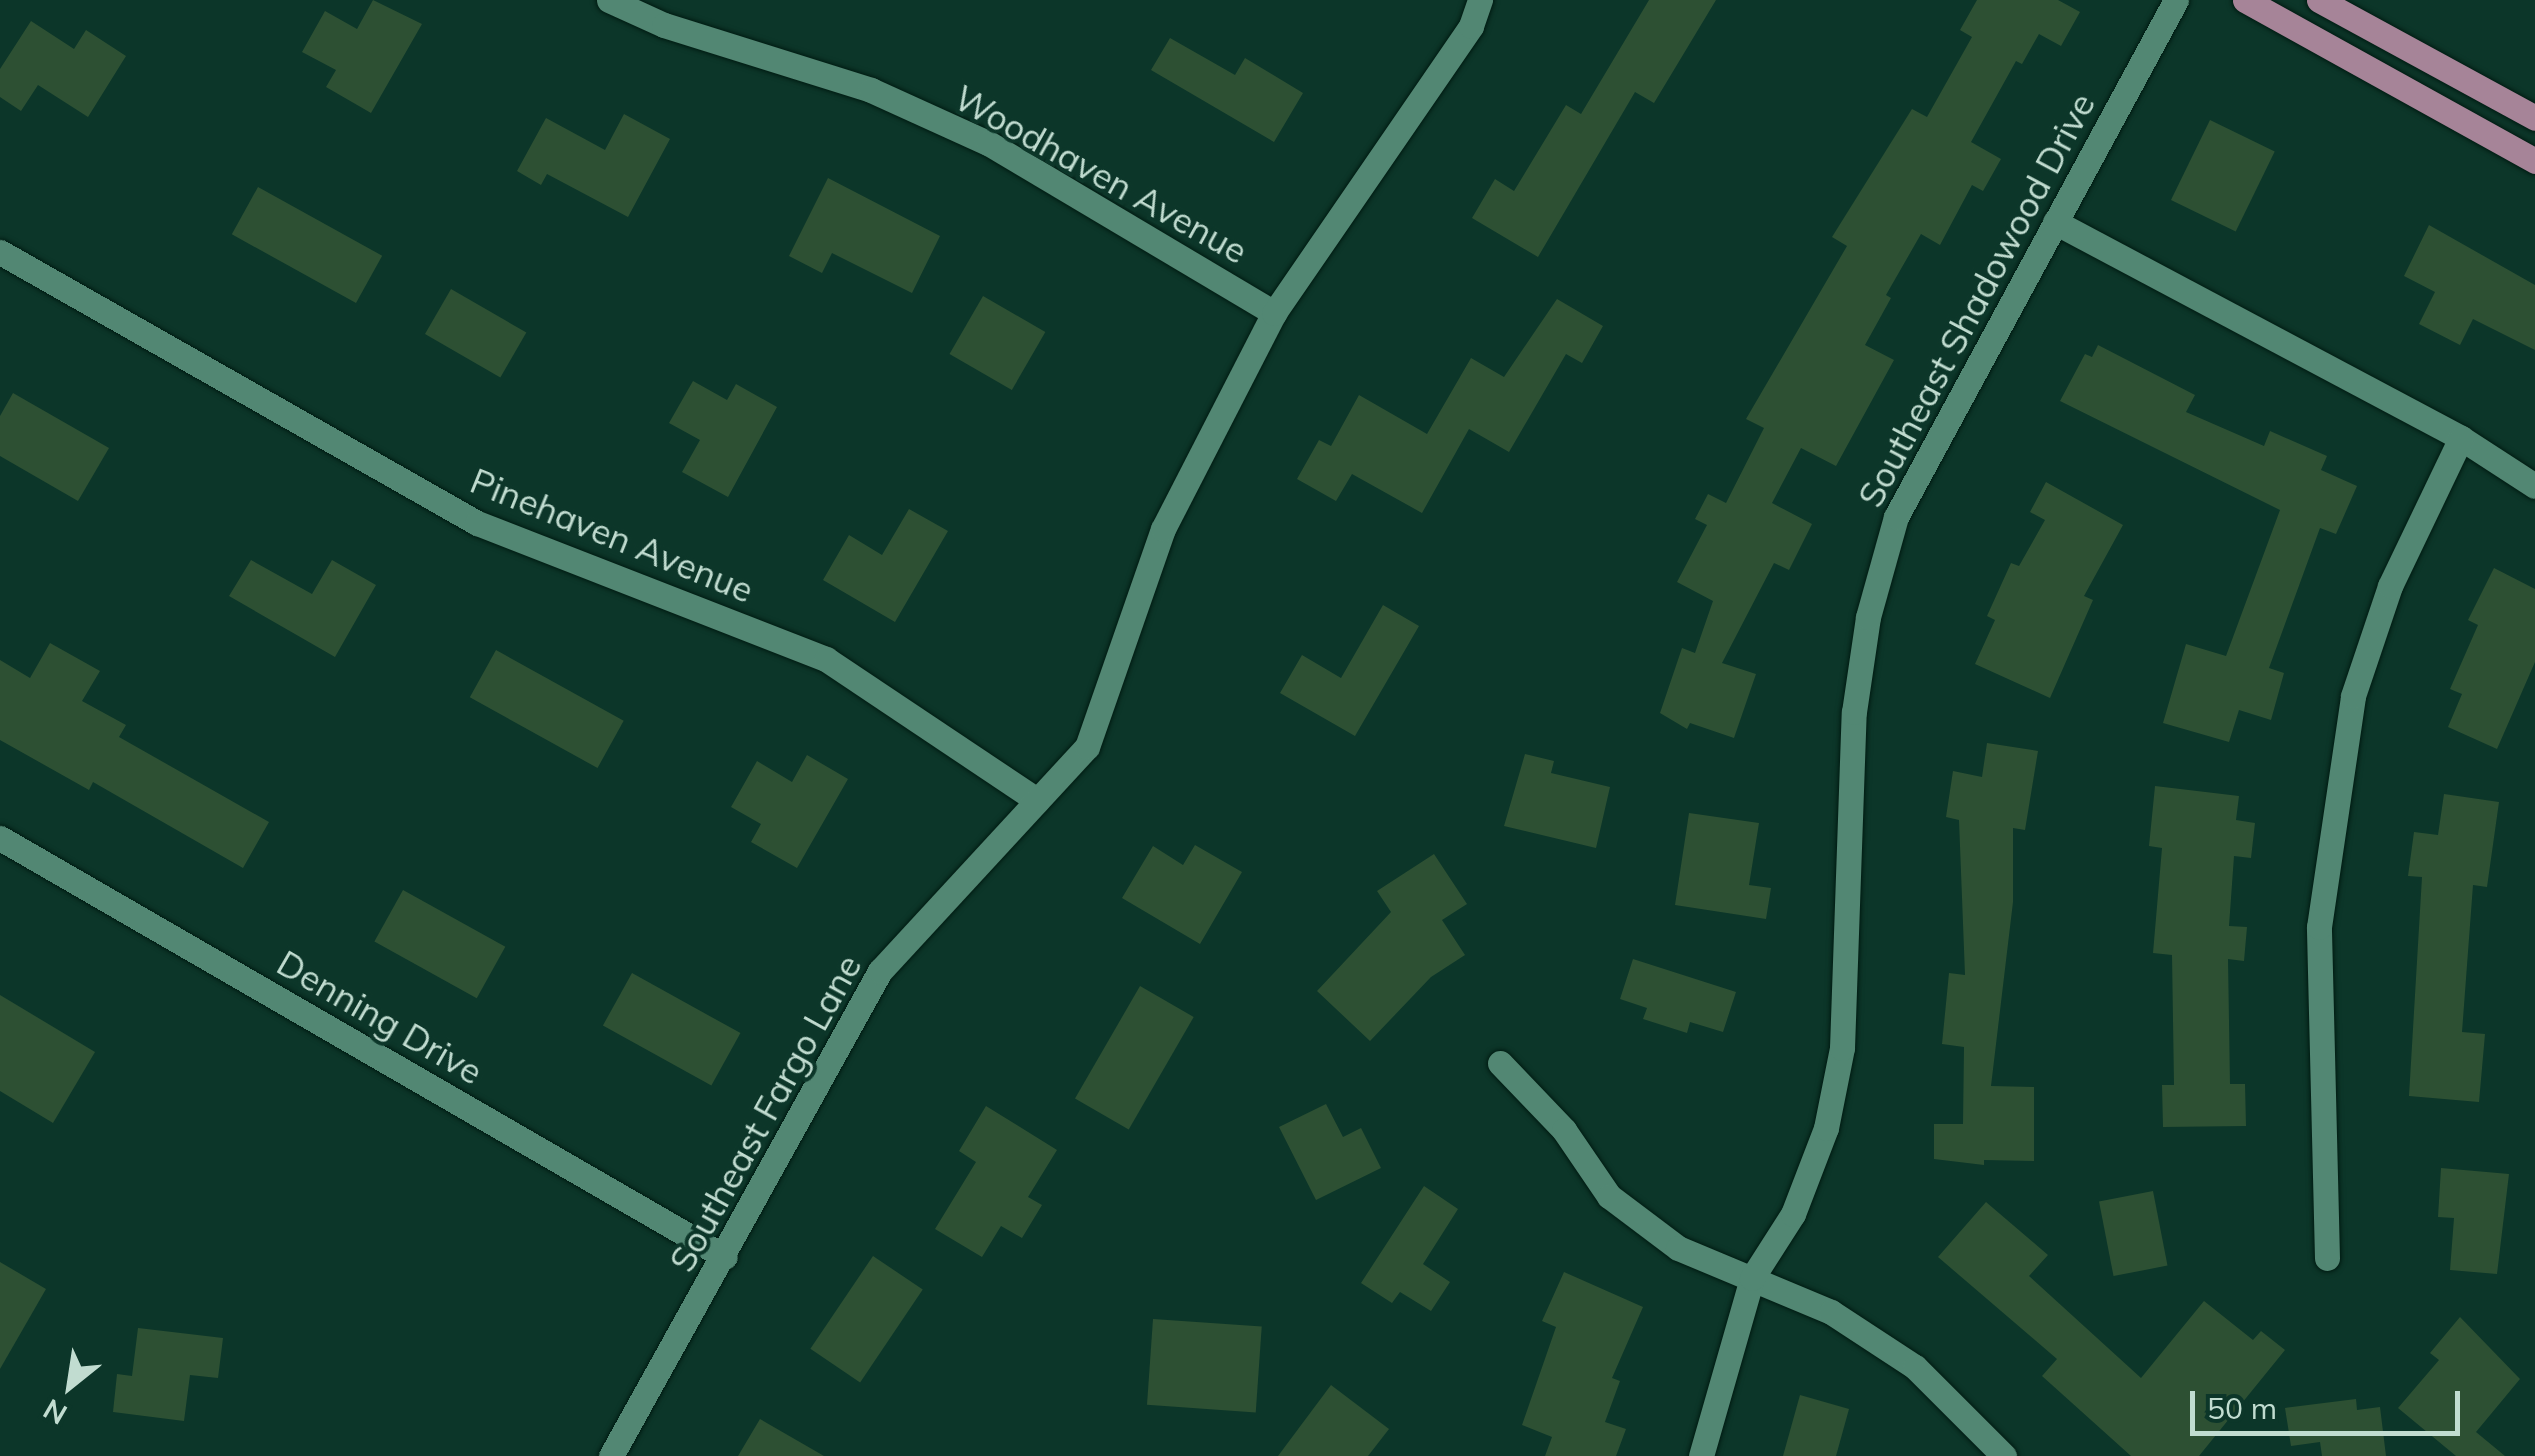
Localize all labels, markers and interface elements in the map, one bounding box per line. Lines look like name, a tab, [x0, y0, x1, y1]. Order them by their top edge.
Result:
street label: Woodhaven Avenue	[947, 76, 1255, 272]
street label: Southeast Shadowood Drive	[1849, 86, 2103, 514]
street label: Pinehaven Avenue	[465, 459, 759, 611]
street label: Denning Drive	[270, 941, 490, 1093]
street label: Southeast Fargo Lane	[660, 947, 870, 1279]
north arrow	[20, 1336, 120, 1436]
scale bar	[2195, 1371, 2465, 1433]
text: 50 m	[2207, 1389, 2277, 1427]
text: N	[37, 1392, 73, 1433]

